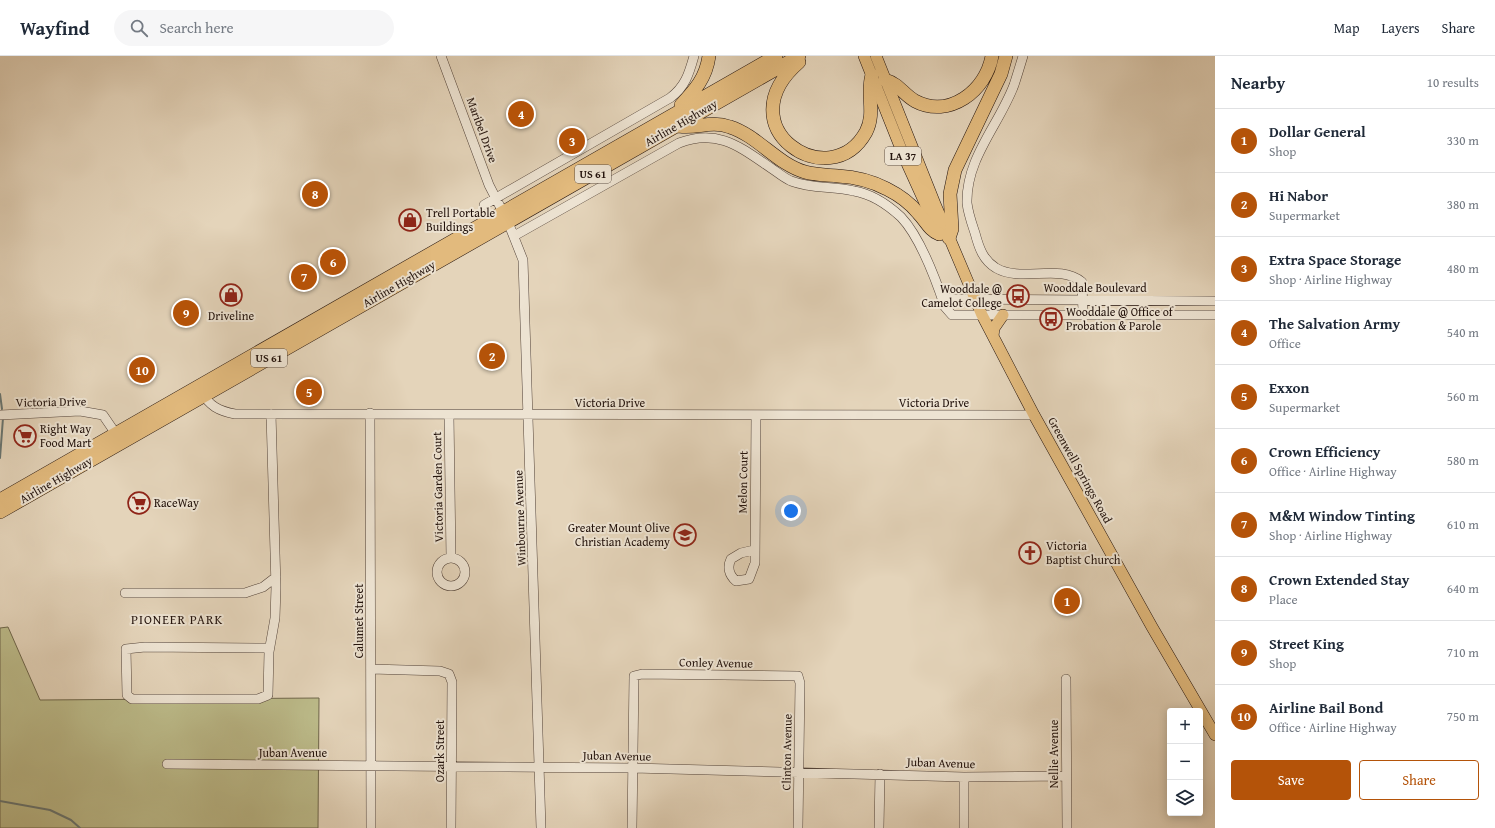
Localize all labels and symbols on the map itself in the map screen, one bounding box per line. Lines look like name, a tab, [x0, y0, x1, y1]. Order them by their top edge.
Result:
street label: Maribel Drive	[463, 95, 502, 165]
street label: Airline Highway	[641, 95, 720, 150]
pin: 4	[508, 99, 534, 129]
pin: 3	[559, 126, 585, 156]
road number: LA 37	[885, 147, 921, 165]
road number: US 61	[575, 165, 611, 183]
pin: 8	[302, 179, 328, 209]
place label: Trell Portable Buildings	[426, 204, 496, 235]
shop icon: Trell Portable Buildings	[397, 207, 423, 233]
pin: 6	[320, 247, 346, 277]
street label: Airline Highway	[359, 256, 438, 311]
pin: 7	[291, 262, 317, 292]
street label: Wooddale Boulevard	[1043, 279, 1147, 296]
place label: Wooddale @ Camelot College	[921, 280, 1002, 311]
shop icon: Driveline	[218, 282, 244, 308]
bus stop icon: Wooddale @ Camelot College	[1005, 283, 1031, 309]
pin: 9	[173, 298, 199, 328]
place label: Wooddale @ Office of Probation & Parole	[1066, 303, 1174, 334]
bus stop icon: Wooddale @ Office of Probation & Parole	[1038, 306, 1064, 332]
place label: Driveline	[208, 307, 254, 324]
pin: 2	[479, 341, 505, 371]
road number: US 61	[251, 349, 287, 367]
pin: 10	[129, 355, 155, 385]
pin: 5	[296, 377, 322, 407]
street label: Victoria Drive	[16, 392, 87, 411]
street label: Victoria Drive	[575, 394, 646, 411]
street label: Victoria Drive	[899, 394, 970, 411]
street label: Greenwell Springs Road	[1044, 414, 1117, 526]
place label: Right Way Food Mart	[40, 420, 92, 451]
supermarket icon: Right Way Food Mart	[12, 423, 38, 449]
street label: Victoria Garden Court	[428, 431, 447, 543]
street label: Melon Court	[733, 450, 752, 513]
street label: Airline Highway	[16, 452, 95, 507]
street label: Winbourne Avenue	[509, 469, 530, 566]
supermarket icon: RaceWay	[126, 490, 152, 516]
place label: RaceWay	[154, 494, 199, 511]
your location	[781, 501, 801, 521]
place label: Greater Mount Olive Christian Academy	[568, 519, 670, 550]
school or university icon: Greater Mount Olive Christian Academy	[672, 522, 698, 548]
place label: Victoria Baptist Church	[1046, 537, 1121, 568]
church icon: Victoria Baptist Church	[1017, 540, 1043, 566]
street label: Calumet Street	[350, 583, 367, 658]
pin: 1	[1054, 586, 1080, 616]
district label: PIONEER PARK	[131, 610, 223, 629]
street label: Conley Avenue	[679, 653, 753, 672]
street label: Clinton Avenue	[777, 713, 796, 790]
street label: Ozark Street	[431, 719, 448, 782]
street label: Nellie Avenue	[1045, 719, 1062, 788]
street label: Juban Avenue	[257, 744, 328, 761]
street label: Juban Avenue	[581, 746, 652, 765]
street label: Juban Avenue	[905, 753, 976, 772]

